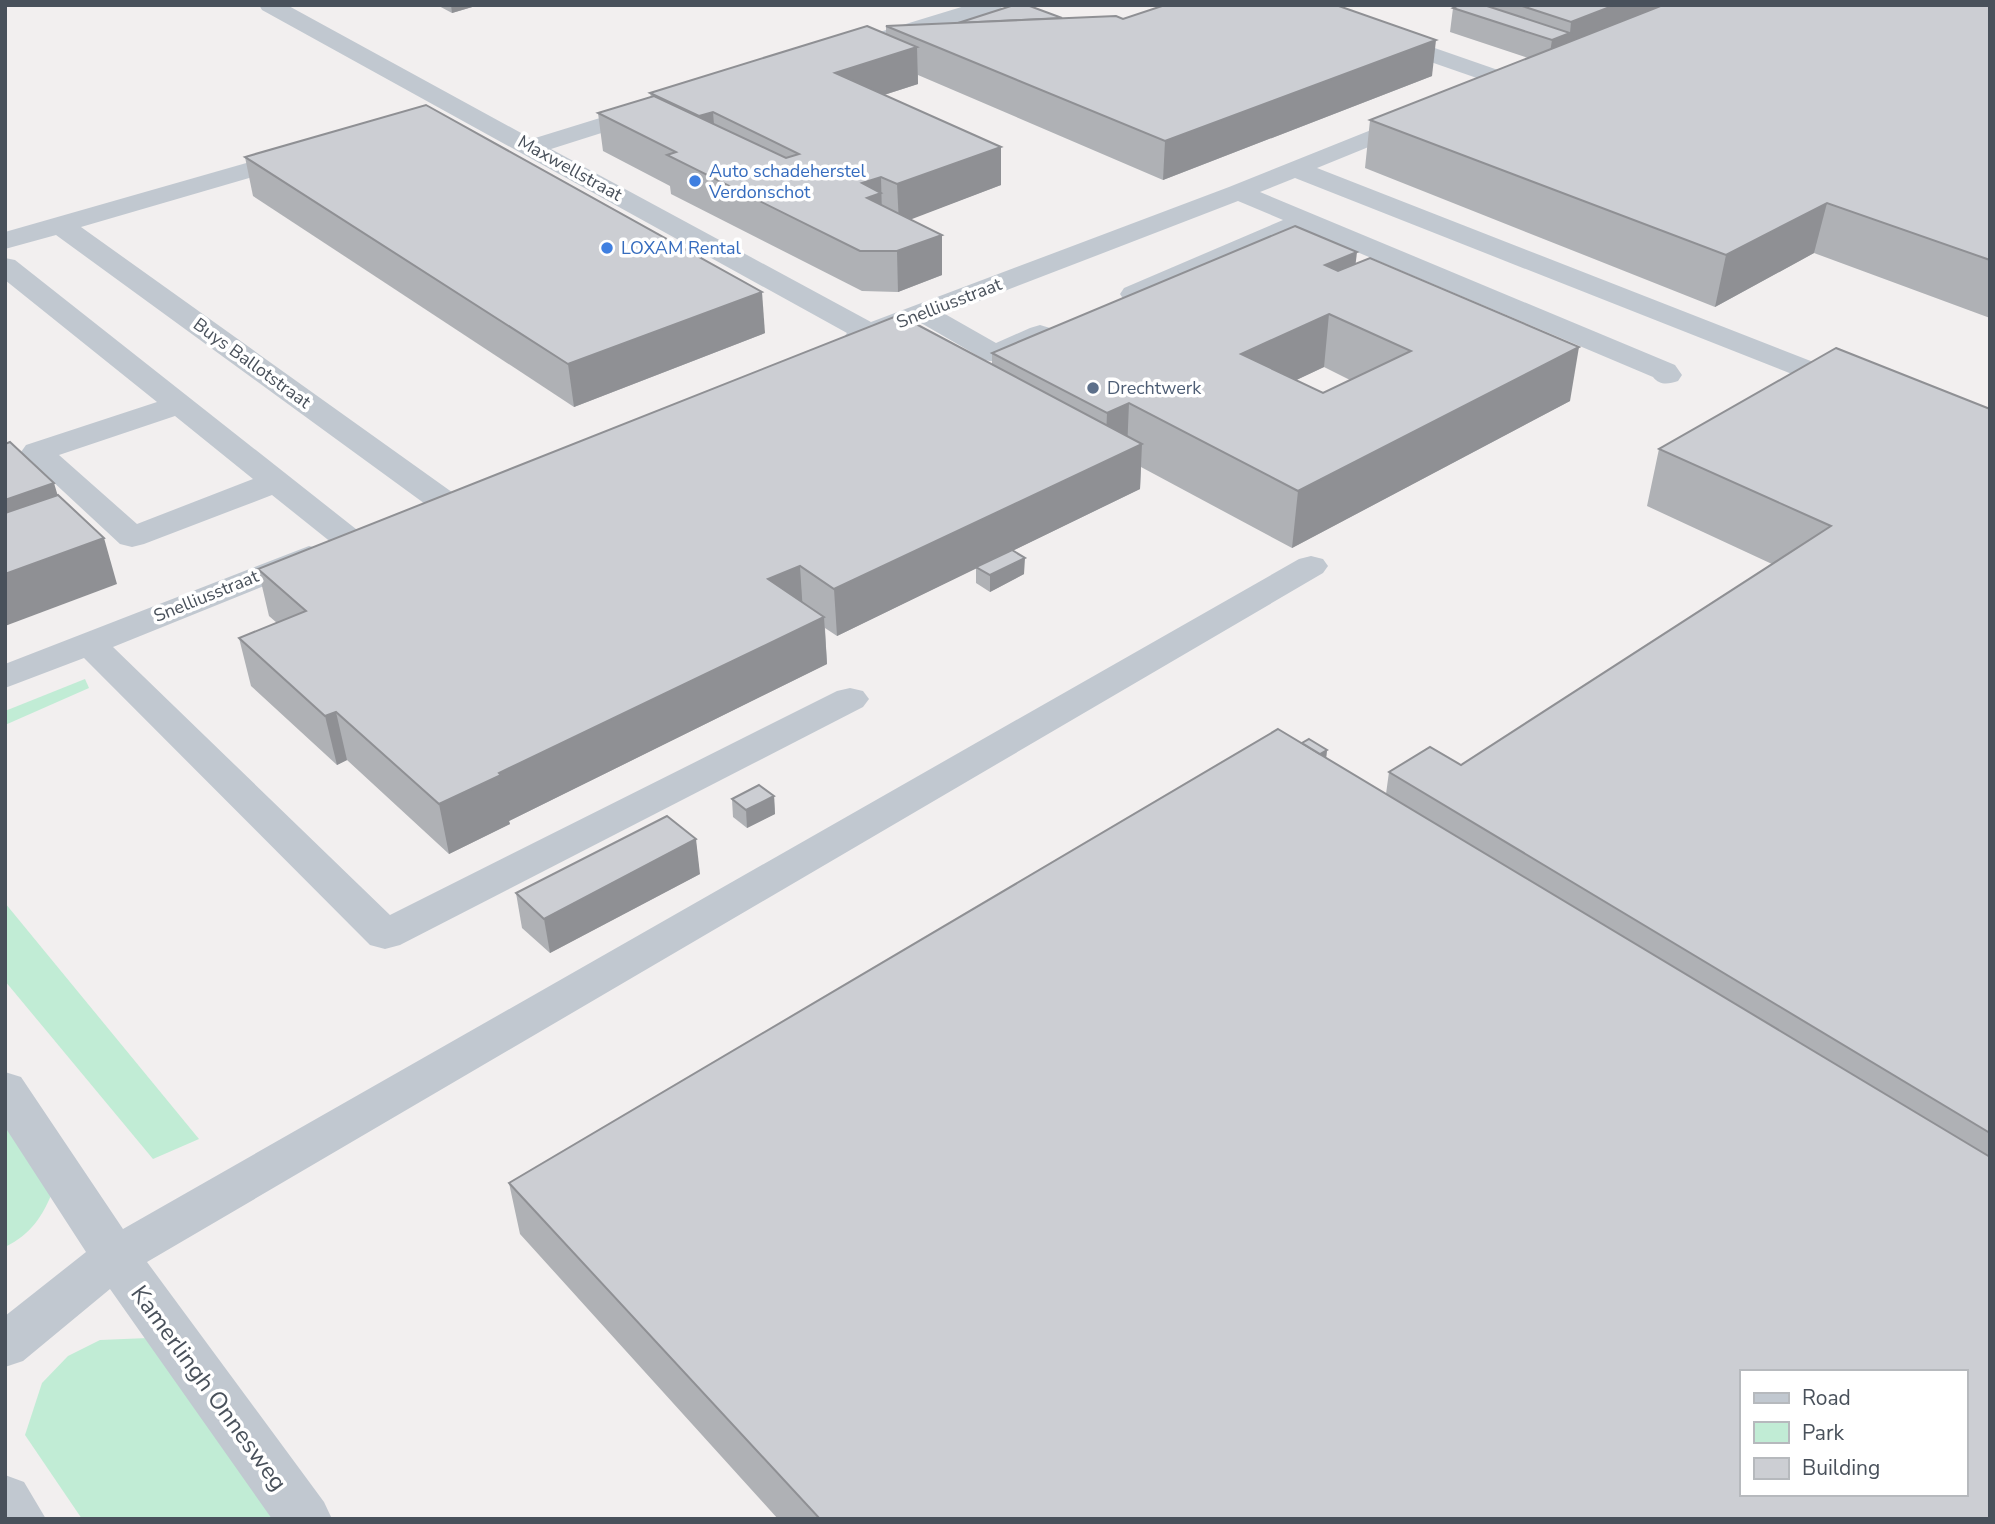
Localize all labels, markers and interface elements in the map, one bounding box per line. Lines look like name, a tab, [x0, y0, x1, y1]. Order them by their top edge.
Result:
street label: Maxwellstraat	[513, 129, 627, 207]
place label: Auto schadeherstel Verdonschot	[708, 159, 866, 204]
marker: Auto schadeherstel Verdonschot	[687, 173, 703, 189]
place label: LOXAM Rental	[621, 236, 741, 260]
marker: LOXAM Rental	[599, 240, 615, 256]
street label: Snelliusstraat	[893, 272, 1006, 334]
street label: Buys Ballotstraat	[188, 312, 316, 414]
place label: Drechtwerk	[1107, 376, 1202, 400]
marker: Drechtwerk	[1085, 380, 1101, 396]
street label: Snelliusstraat	[150, 564, 263, 628]
street label: Kamerlingh Onnesweg	[124, 1279, 294, 1497]
legend	[1740, 1370, 1967, 1496]
text: Road	[1802, 1384, 1851, 1412]
text: Park	[1802, 1419, 1844, 1447]
text: Building	[1802, 1454, 1880, 1482]

